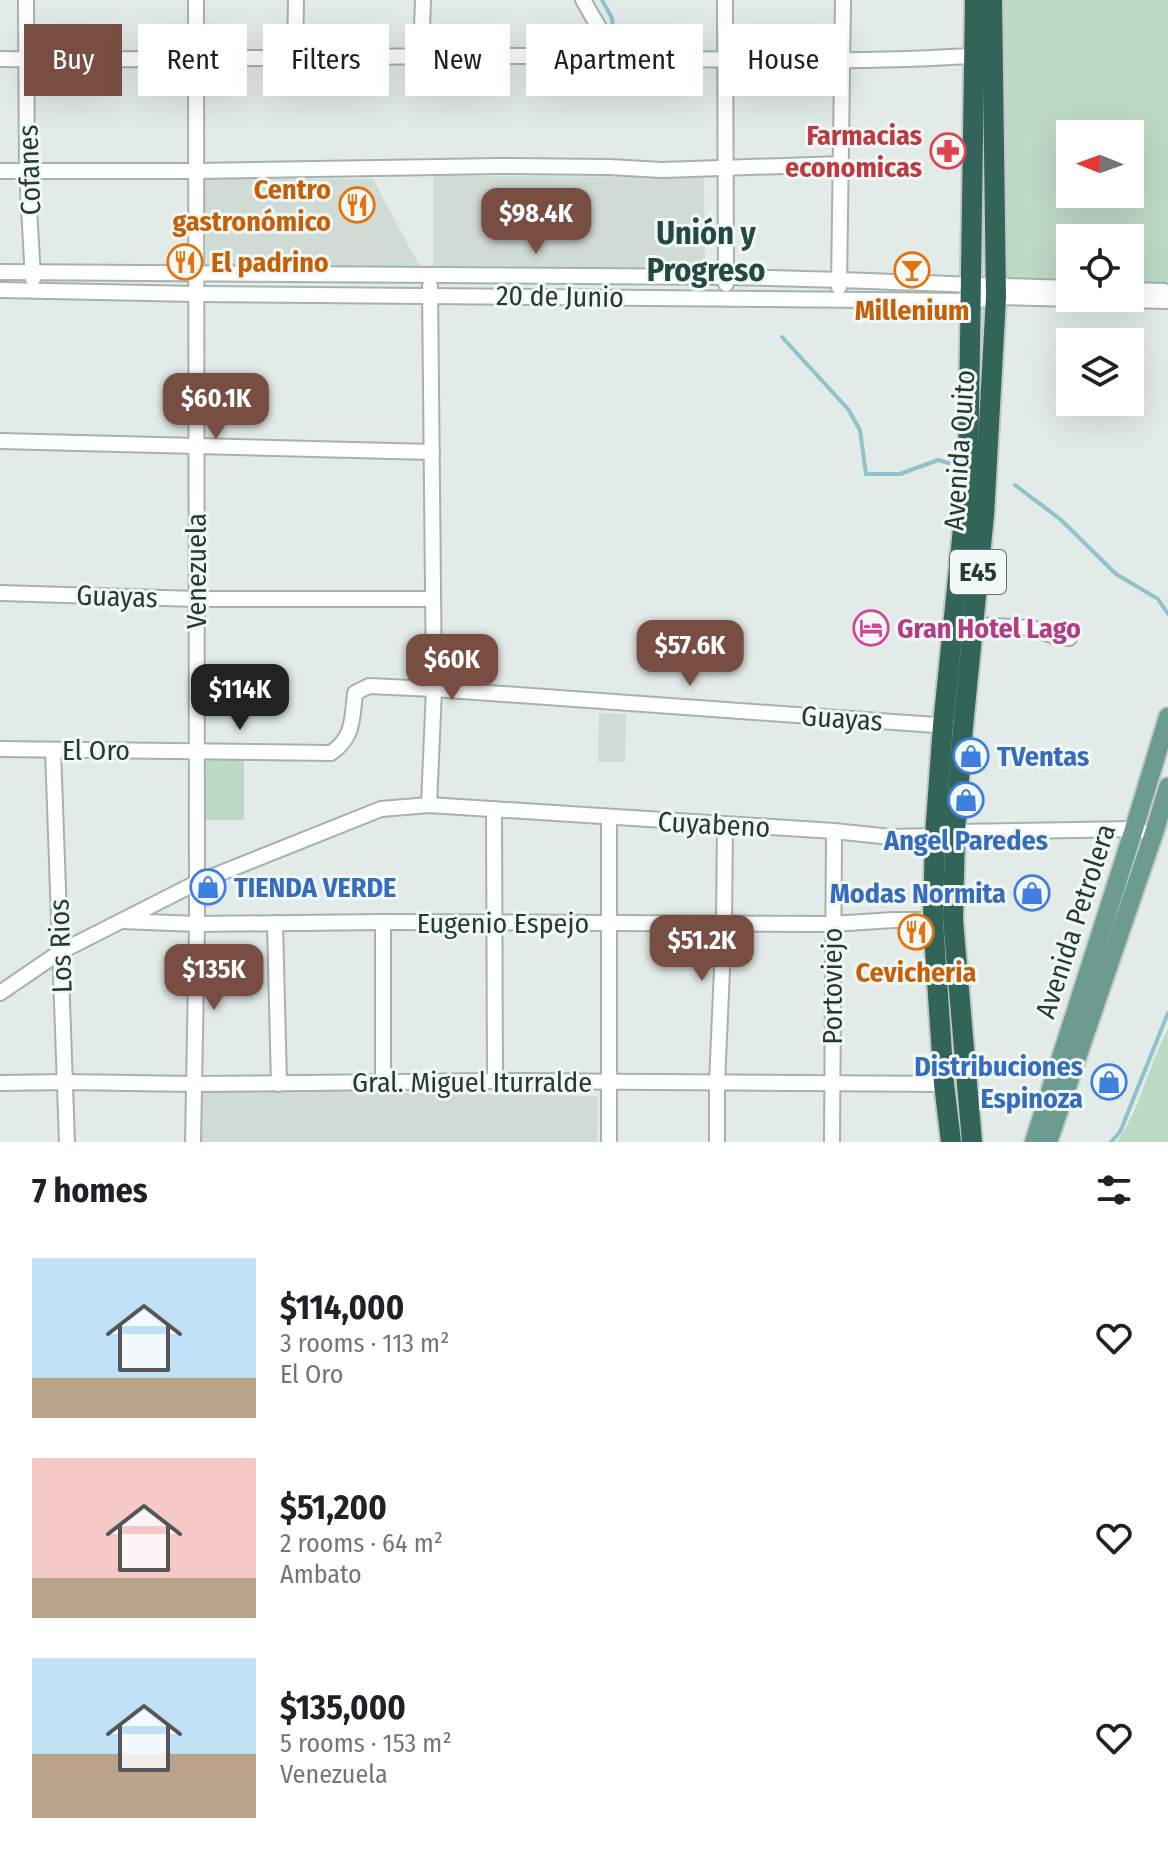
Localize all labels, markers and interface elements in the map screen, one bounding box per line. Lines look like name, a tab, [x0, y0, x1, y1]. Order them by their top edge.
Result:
chip: Buy	[24, 24, 122, 96]
chip: Rent	[138, 24, 247, 96]
chip: Filters	[263, 24, 389, 96]
chip: New	[405, 24, 510, 96]
chip: Apartment	[526, 24, 703, 96]
chip: House	[719, 24, 847, 96]
place label: Farmacias economicas	[785, 119, 922, 184]
north arrow	[1056, 120, 1144, 208]
map controls	[1056, 120, 1144, 416]
street label: Cofanes	[11, 124, 48, 216]
pharmacy icon: Farmacias economicas	[929, 132, 967, 170]
place label: Centro gastronómico	[173, 173, 331, 238]
restaurant icon: Centro gastronómico	[338, 186, 376, 224]
pin: $98.4K	[471, 188, 601, 256]
text: $98.4K	[499, 198, 573, 229]
district label: Unión y Progreso	[647, 214, 765, 289]
button: locate	[1056, 224, 1144, 312]
restaurant icon: El padrino	[166, 243, 204, 281]
place label: El padrino	[211, 246, 329, 279]
bar icon: Millenium	[893, 251, 931, 289]
street label: 20 de Junio	[496, 279, 624, 314]
place label: Millenium	[855, 294, 969, 327]
button: layers	[1056, 328, 1144, 416]
street label: Avenida Quito	[937, 369, 982, 531]
pin: $60.1K	[151, 373, 281, 441]
text: $60.1K	[181, 383, 251, 414]
street label: Venezuela	[180, 513, 213, 629]
road number: E45	[950, 550, 1006, 594]
street label: Guayas	[76, 579, 158, 614]
hotel icon: Gran Hotel Lago	[852, 609, 890, 647]
place label: Gran Hotel Lago	[897, 612, 1081, 645]
pin: $57.6K	[625, 620, 755, 688]
text: $57.6K	[655, 630, 725, 661]
pin: $60K	[405, 634, 499, 702]
text: $60K	[424, 644, 480, 675]
pin: $114K	[184, 664, 296, 732]
text: $114K	[209, 674, 271, 705]
street label: Guayas	[800, 699, 884, 738]
street label: El Oro	[62, 734, 130, 767]
shop icon: TVentas	[952, 737, 990, 775]
place label: TVentas	[997, 740, 1089, 773]
shop icon: Angel Paredes	[947, 781, 985, 819]
street label: Cuyabeno	[657, 805, 771, 844]
street label: Avenida Petrolera	[1029, 820, 1122, 1022]
place label: Angel Paredes	[883, 824, 1048, 857]
shop icon: TIENDA VERDE	[189, 868, 227, 906]
place label: TIENDA VERDE	[234, 871, 396, 904]
shop icon: Modas Normita	[1013, 874, 1051, 912]
place label: Modas Normita	[830, 877, 1006, 910]
street label: Los Rios	[42, 898, 79, 994]
street label: Eugenio Espejo	[417, 907, 589, 940]
restaurant icon: Cevicheria	[897, 913, 935, 951]
pin: $51.2K	[637, 915, 767, 983]
text: $51.2K	[668, 925, 736, 956]
street label: Portoviejo	[816, 928, 849, 1044]
pin: $135K	[158, 944, 270, 1012]
text: $135K	[182, 954, 246, 985]
place label: Cevicheria	[856, 956, 977, 989]
place label: Distribuciones Espinoza	[914, 1050, 1083, 1115]
shop icon: Distribuciones Espinoza	[1090, 1063, 1128, 1101]
street label: Gral. Miguel Iturralde	[352, 1066, 592, 1099]
icon: filters	[1092, 1168, 1136, 1212]
text: 7 homes	[32, 1170, 148, 1211]
text: $114,000	[280, 1287, 404, 1328]
icon: home	[96, 1290, 192, 1386]
icon: heart	[1092, 1316, 1136, 1360]
text: 3 rooms · 113 m²	[280, 1328, 449, 1359]
text: El Oro	[280, 1359, 343, 1390]
text: $51,200	[280, 1487, 387, 1528]
icon: home	[96, 1490, 192, 1586]
icon: heart	[1092, 1516, 1136, 1560]
text: 2 rooms · 64 m²	[280, 1528, 443, 1559]
text: Ambato	[280, 1559, 362, 1590]
text: $135,000	[280, 1687, 406, 1728]
icon: home	[96, 1690, 192, 1786]
icon: heart	[1092, 1716, 1136, 1760]
text: 5 rooms · 153 m²	[280, 1728, 452, 1759]
text: Venezuela	[280, 1759, 388, 1790]

